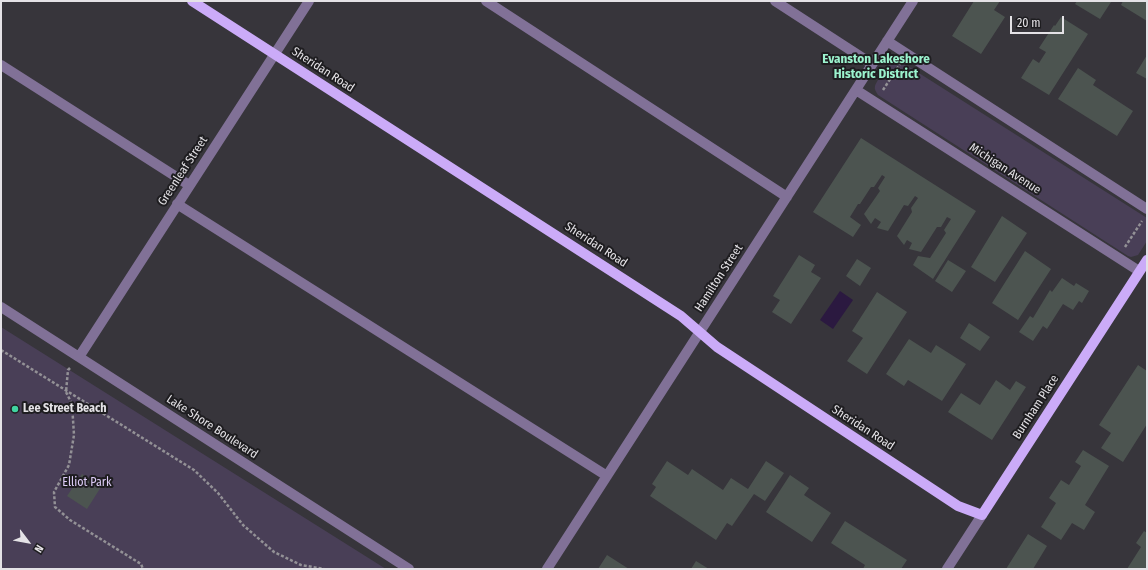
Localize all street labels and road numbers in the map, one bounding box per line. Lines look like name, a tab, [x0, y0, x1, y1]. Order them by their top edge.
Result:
street label: Sheridan Road	[289, 44, 357, 96]
street label: Greenleaf Street	[155, 134, 211, 208]
street label: Michigan Avenue	[966, 140, 1044, 198]
street label: Sheridan Road	[562, 219, 630, 271]
street label: Hamilton Street	[692, 242, 746, 314]
street label: Burnham Place	[1010, 372, 1062, 442]
street label: Lake Shore Boulevard	[164, 392, 260, 462]
street label: Sheridan Road	[829, 402, 897, 454]

